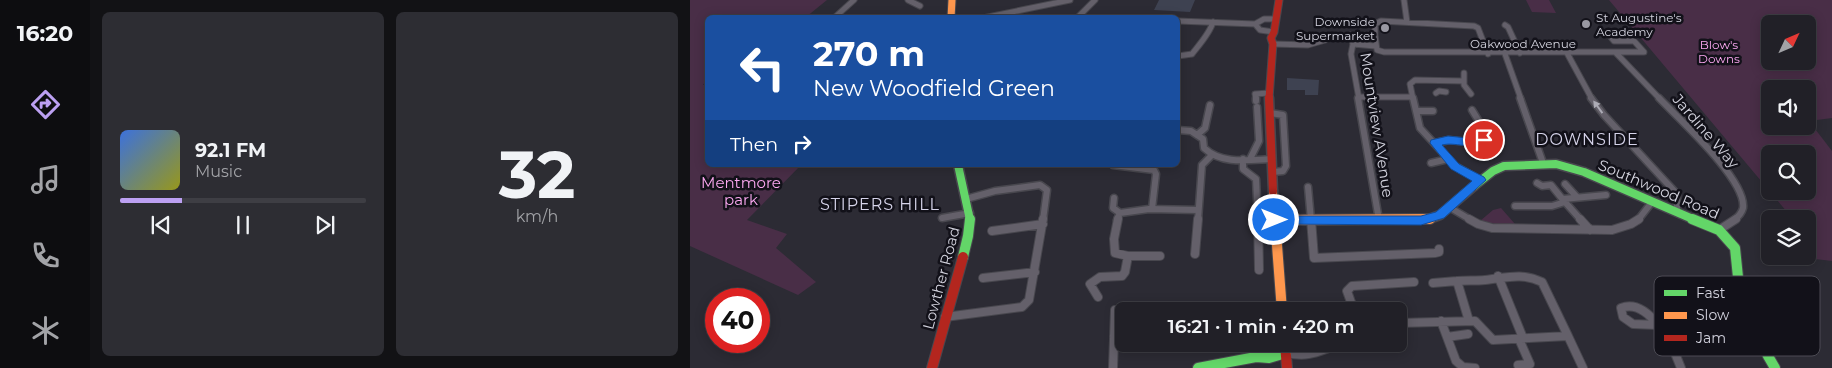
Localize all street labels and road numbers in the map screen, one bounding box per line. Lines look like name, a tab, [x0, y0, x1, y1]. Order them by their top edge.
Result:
street label: Oakwood Avenue	[1470, 36, 1576, 51]
street label: Mountview AVenue	[1356, 51, 1398, 199]
street label: Jardine Way	[1668, 89, 1744, 173]
street label: Southwood Road	[1596, 155, 1722, 223]
street label: Lowther Road	[918, 225, 964, 331]

